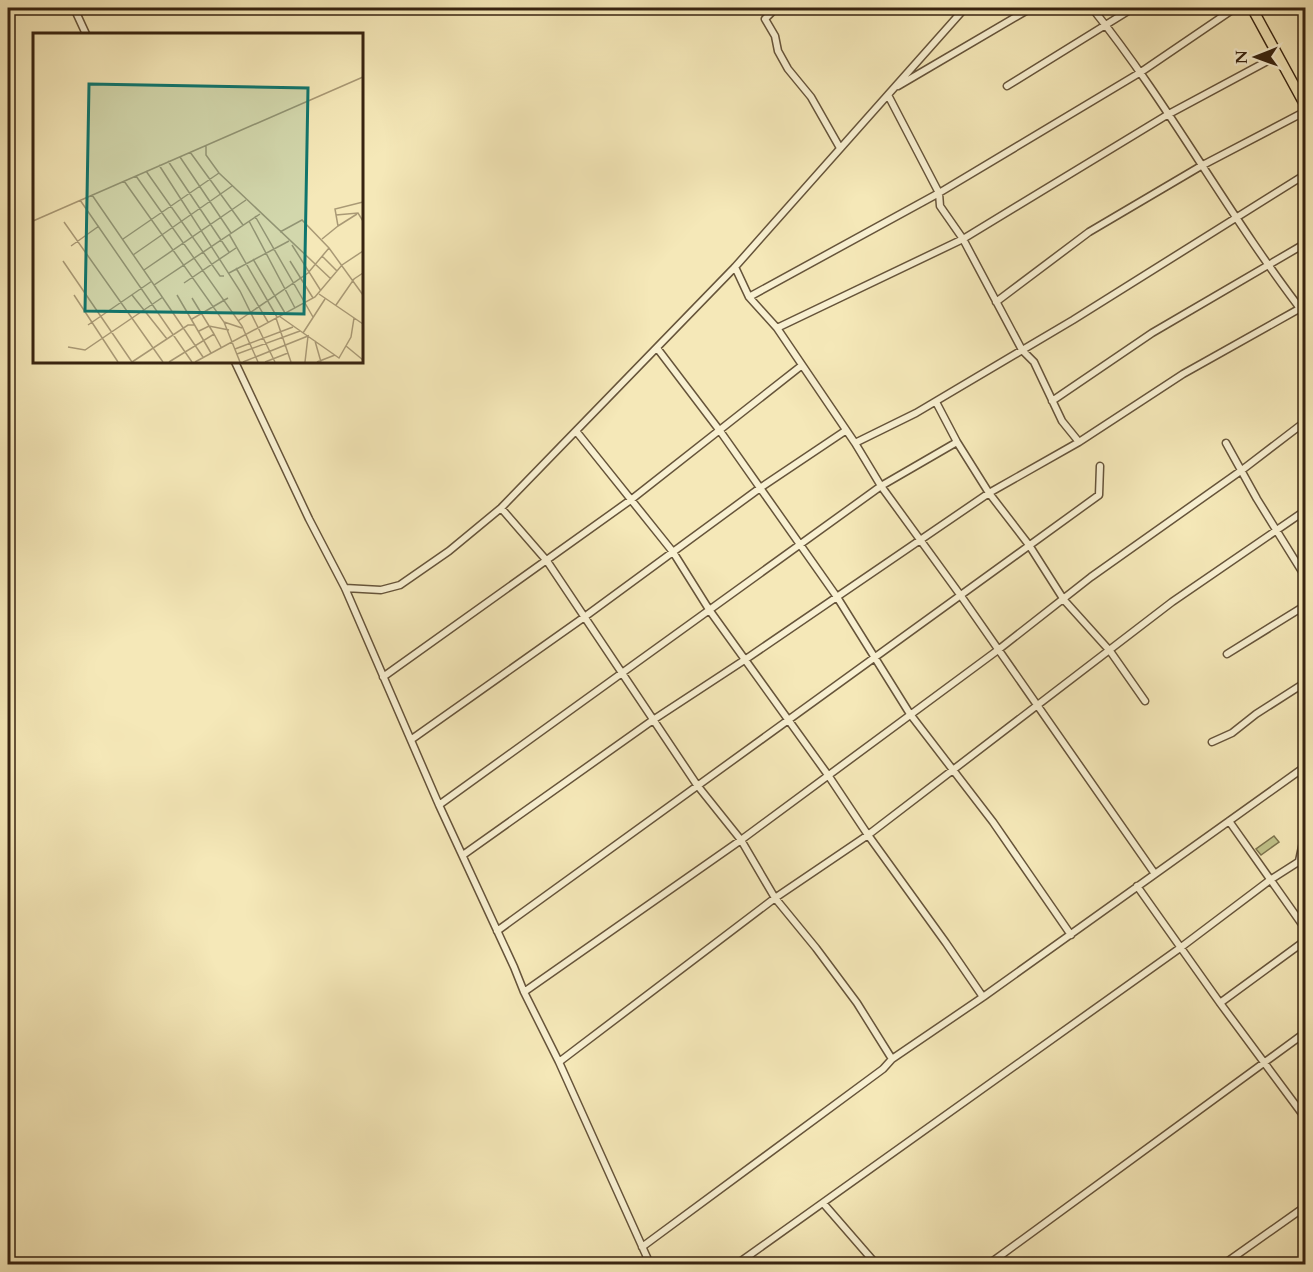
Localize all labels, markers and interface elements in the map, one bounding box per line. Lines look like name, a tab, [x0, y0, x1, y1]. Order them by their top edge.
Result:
north arrow	[1226, 27, 1286, 87]
inset map	[33, 33, 363, 363]
text: N	[1231, 50, 1253, 64]

